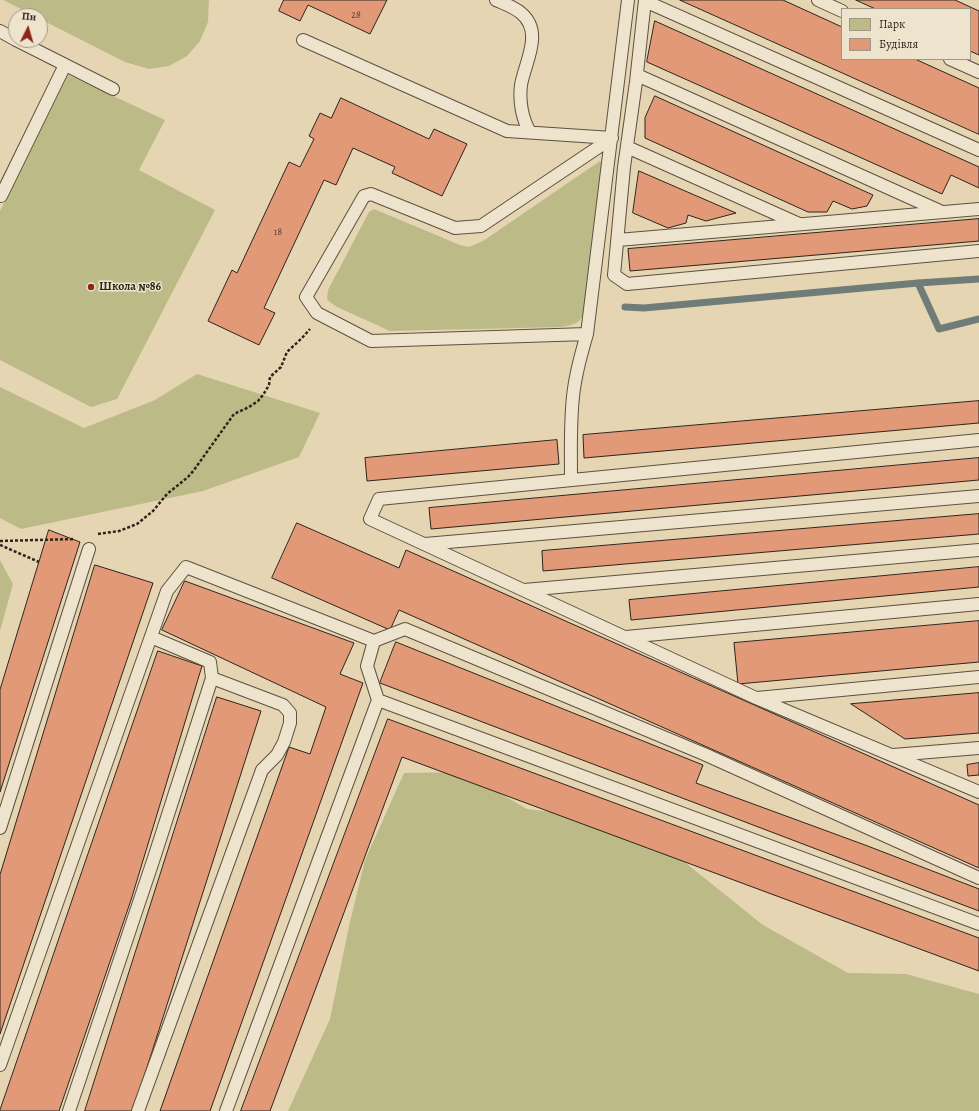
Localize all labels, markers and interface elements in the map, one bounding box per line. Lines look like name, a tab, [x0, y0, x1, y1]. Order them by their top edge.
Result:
north arrow	[8, 8, 48, 48]
text: Пн	[21, 8, 37, 25]
legend	[841, 8, 971, 60]
house number: 28	[351, 10, 361, 22]
text: Парк	[879, 16, 905, 32]
text: Будівля	[879, 36, 918, 52]
house number: 18	[274, 227, 282, 239]
place label: Школа №86	[99, 280, 161, 294]
marker: Школа №86	[86, 282, 96, 292]

